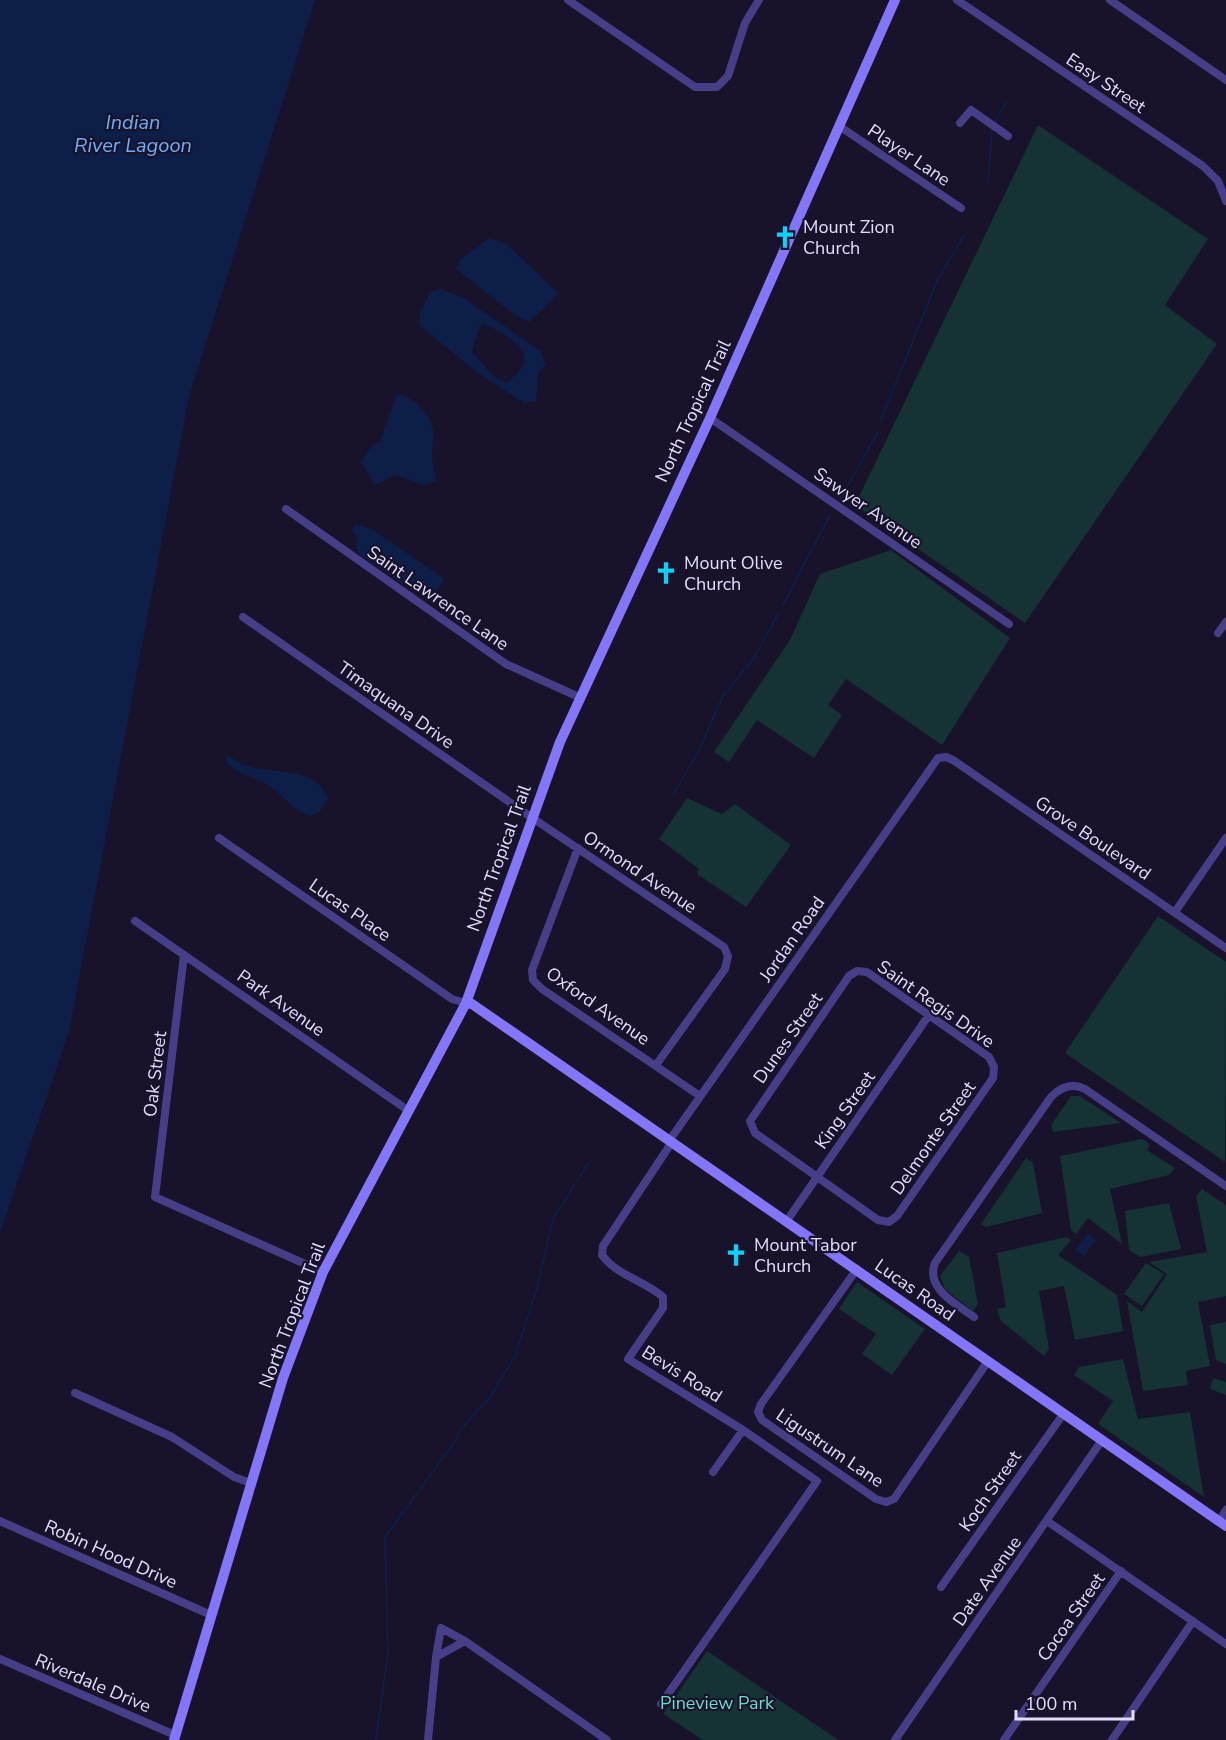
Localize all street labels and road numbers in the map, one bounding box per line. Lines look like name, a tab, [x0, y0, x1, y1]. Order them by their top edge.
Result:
street label: Easy Street	[1061, 48, 1151, 119]
street label: Player Lane	[863, 118, 955, 192]
street label: North Tropical Trail	[649, 335, 737, 486]
street label: Sawyer Avenue	[809, 462, 927, 554]
street label: Saint Lawrence Lane	[362, 540, 514, 656]
street label: Timaquana Drive	[333, 656, 459, 754]
street label: North Tropical Trail	[461, 781, 537, 935]
street label: Grove Boulevard	[1030, 790, 1156, 886]
street label: Ormond Avenue	[578, 825, 702, 919]
street label: Lucas Place	[304, 873, 396, 947]
street label: Jordan Road	[753, 892, 830, 987]
street label: Saint Regis Drive	[873, 955, 999, 1053]
street label: Oxford Avenue	[541, 961, 655, 1051]
street label: Park Avenue	[232, 964, 330, 1042]
street label: Dunes Street	[748, 987, 829, 1088]
street label: Oak Street	[138, 1029, 172, 1118]
street label: King Street	[809, 1066, 881, 1154]
street label: Delmonte Street	[885, 1076, 981, 1200]
street label: North Tropical Trail	[253, 1238, 331, 1391]
street label: Lucas Road	[870, 1254, 960, 1326]
street label: Bevis Road	[637, 1340, 727, 1408]
street label: Ligustrum Lane	[771, 1403, 889, 1493]
street label: Koch Street	[953, 1445, 1027, 1536]
street label: Robin Hood Drive	[41, 1514, 181, 1594]
street label: Date Avenue	[947, 1531, 1027, 1631]
street label: Cocoa Street	[1032, 1567, 1111, 1666]
street label: Riverdale Drive	[31, 1648, 155, 1718]

